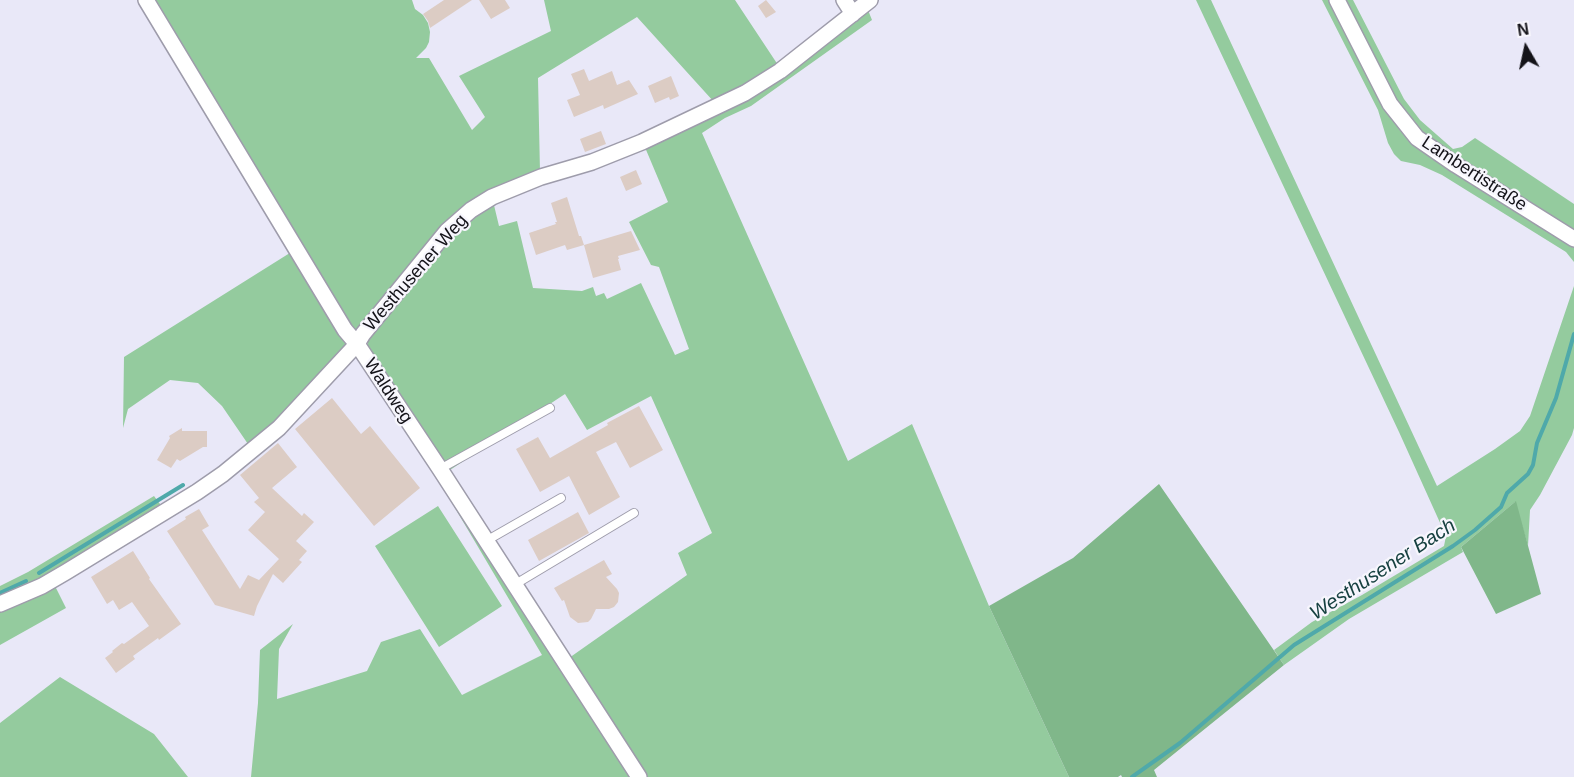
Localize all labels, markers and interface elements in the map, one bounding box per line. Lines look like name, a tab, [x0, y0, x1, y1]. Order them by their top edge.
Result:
north arrow	[1496, 18, 1556, 78]
text: N	[1516, 20, 1530, 39]
street label: Lambertistraße	[1417, 132, 1531, 216]
street label: Westhusener Weg	[359, 210, 473, 336]
street label: Waldweg	[359, 354, 417, 428]
water label: Westhusener Bach	[1306, 514, 1460, 626]

